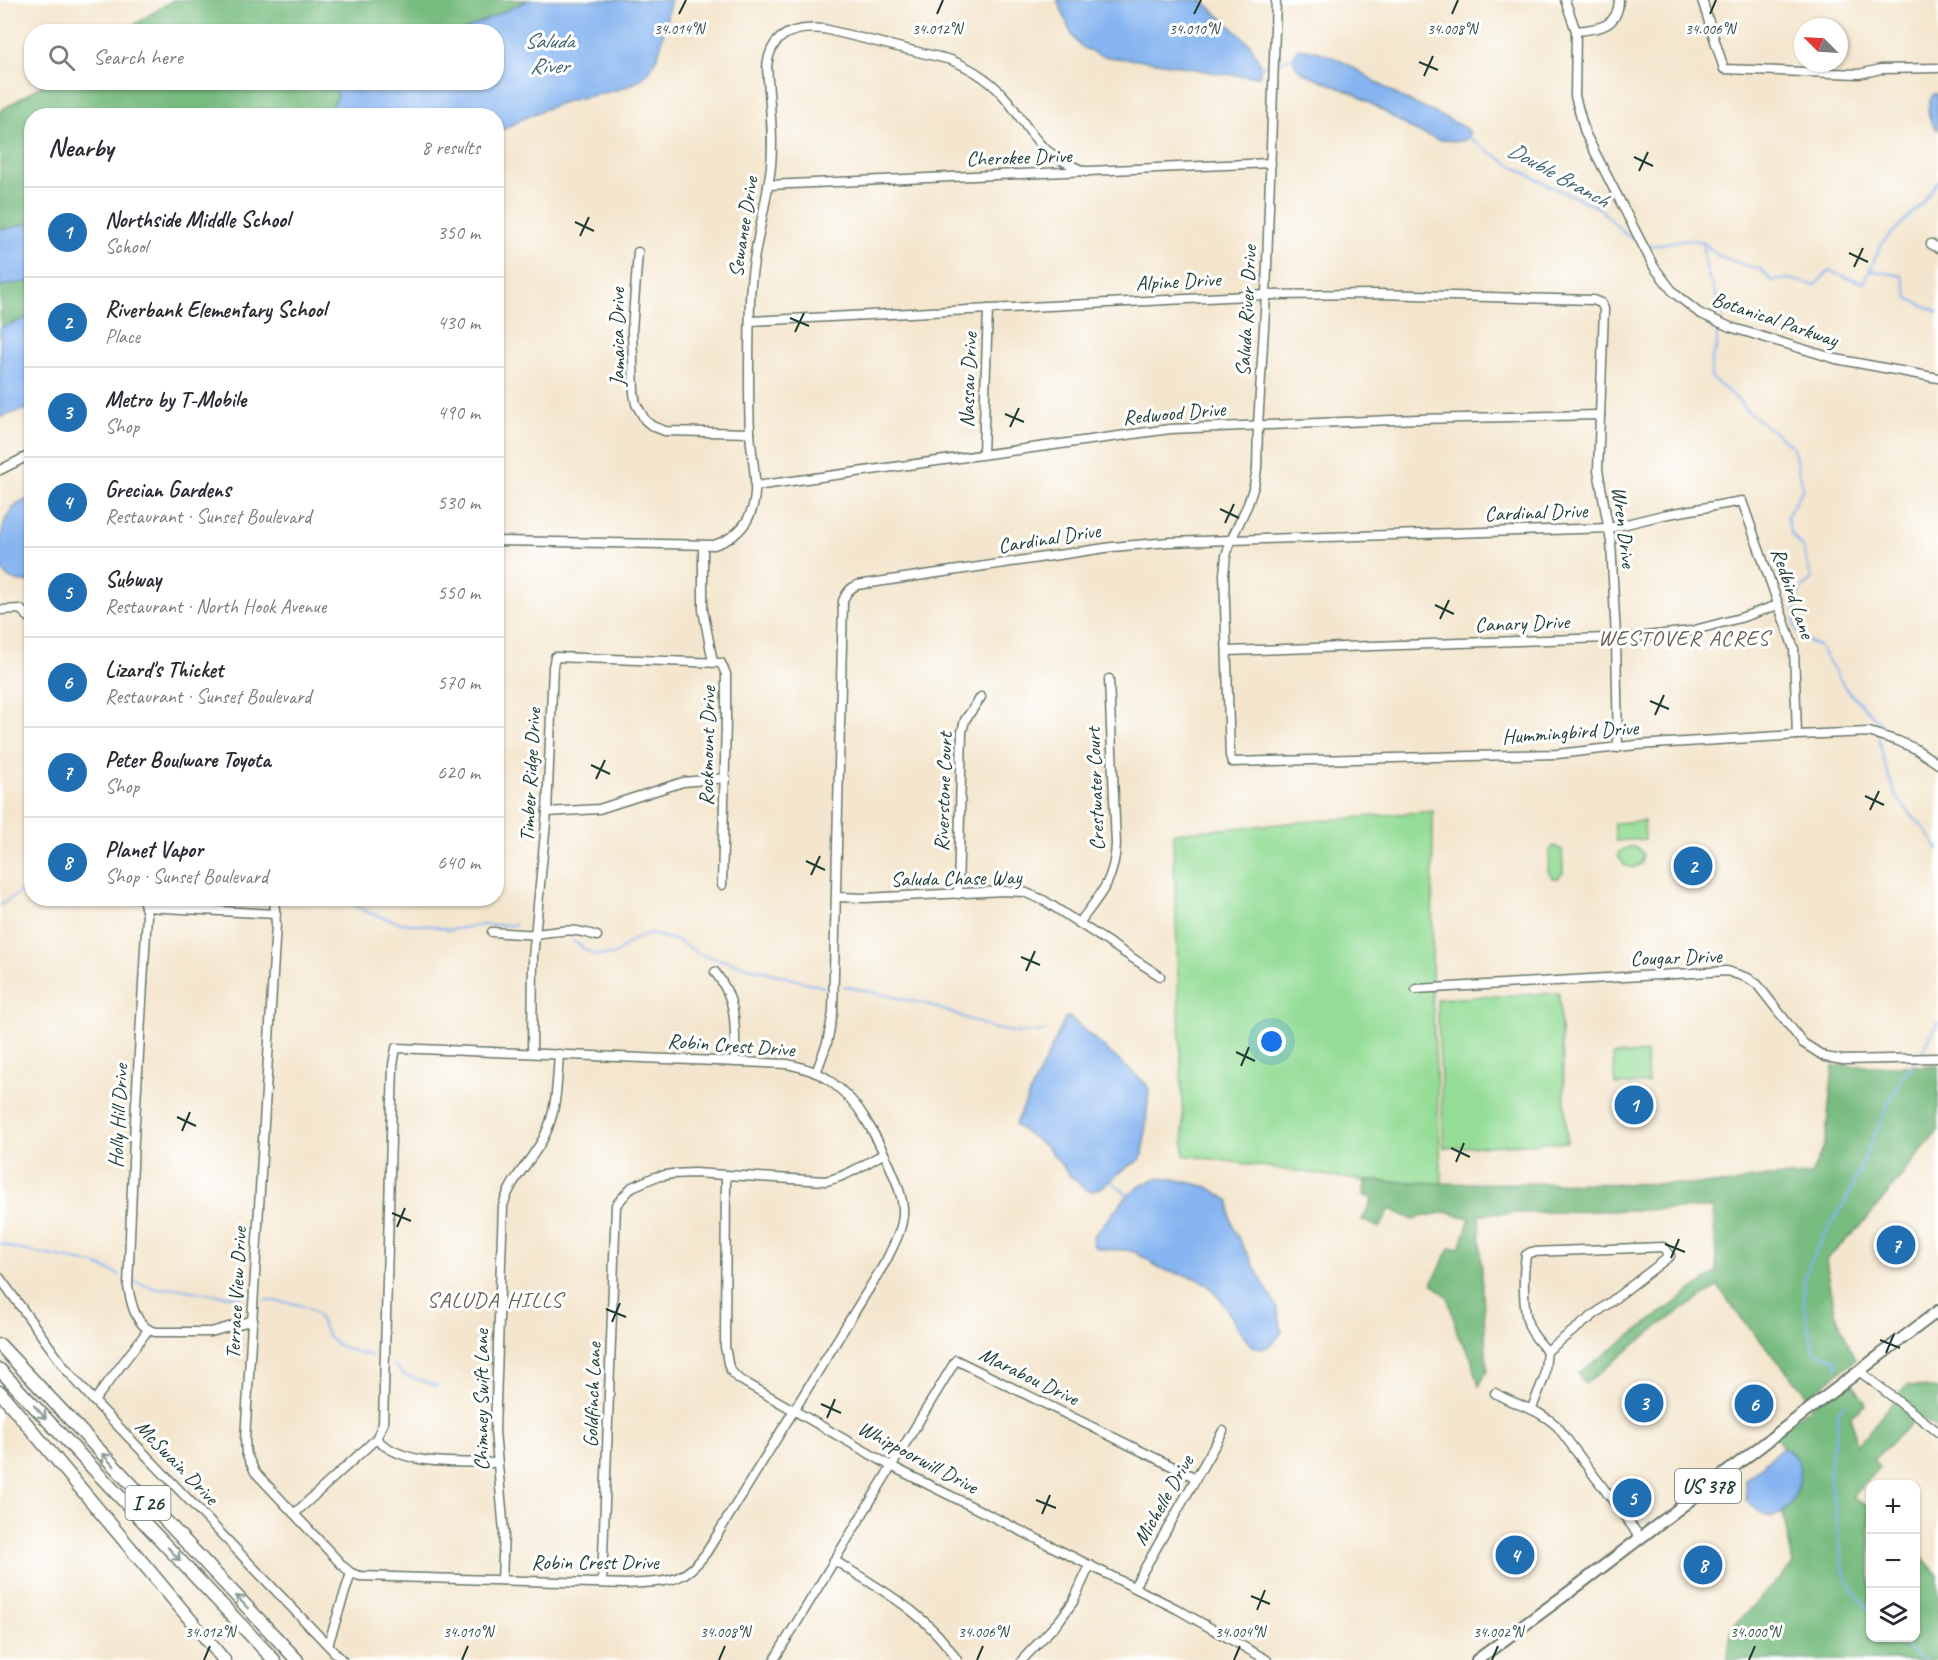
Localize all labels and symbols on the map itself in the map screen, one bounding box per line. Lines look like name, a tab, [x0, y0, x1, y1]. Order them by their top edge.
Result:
north arrow	[1794, 18, 1848, 72]
text: 34.014°N	[654, 20, 707, 39]
text: 34.012°N	[912, 20, 965, 39]
text: 34.010°N	[1169, 20, 1222, 39]
text: 34.008°N	[1427, 20, 1480, 39]
text: 34.006°N	[1685, 20, 1738, 39]
water label: Saluda River	[524, 27, 577, 80]
water label: Double Branch	[1503, 136, 1616, 215]
street label: Cherokee Drive	[966, 142, 1073, 172]
street label: Sewanee Drive	[722, 174, 764, 279]
street label: Saluda River Drive	[1230, 243, 1263, 377]
street label: Alpine Drive	[1135, 266, 1223, 296]
street label: Botanical Parkway	[1709, 285, 1843, 353]
street label: Jamaica Drive	[604, 287, 630, 387]
street label: Nassau Drive	[953, 331, 983, 428]
street label: Redwood Drive	[1122, 395, 1228, 430]
street label: Wren Drive	[1606, 485, 1642, 570]
street label: Cardinal Drive	[1484, 497, 1589, 527]
street label: Cardinal Drive	[996, 517, 1103, 559]
street label: Redbird Lane	[1765, 544, 1821, 644]
street label: Canary Drive	[1474, 608, 1572, 638]
district label: WESTOVER ACRES	[1598, 624, 1773, 652]
street label: Rockmount Drive	[693, 685, 721, 806]
street label: Timber Ridge Drive	[514, 706, 547, 843]
street label: Hummingbird Drive	[1501, 714, 1640, 750]
street label: Crestwater Court	[1080, 725, 1110, 851]
street label: Riverstone Court	[928, 730, 958, 852]
pin: 2	[1674, 844, 1712, 888]
street label: Saluda Chase Way	[890, 864, 1024, 892]
street label: Cougar Drive	[1630, 942, 1723, 972]
your location	[1257, 1027, 1286, 1056]
street label: Robin Crest Drive	[667, 1028, 797, 1062]
street label: Holly Hill Drive	[102, 1061, 134, 1169]
pin: 1	[1614, 1082, 1654, 1128]
pin: 7	[1876, 1222, 1916, 1268]
street label: Terrace View Drive	[220, 1224, 253, 1360]
district label: SALUDA HILLS	[427, 1286, 566, 1314]
street label: Chimney Swift Lane	[468, 1328, 494, 1471]
street label: Goldfinch Lane	[577, 1341, 607, 1448]
street label: Marabou Drive	[975, 1341, 1084, 1412]
pin: 3	[1624, 1380, 1664, 1426]
pin: 6	[1734, 1382, 1774, 1426]
one-way arrow	[33, 1405, 47, 1420]
street label: McSwain Drive	[130, 1414, 226, 1512]
street label: Whippoorwill Drive	[854, 1415, 983, 1500]
street label: Michelle Drive	[1127, 1449, 1200, 1550]
one-way arrow	[101, 1453, 115, 1468]
road number: US 378	[1675, 1469, 1741, 1503]
pin: 5	[1612, 1476, 1652, 1520]
road number: I 26	[126, 1486, 170, 1520]
pin: 4	[1496, 1532, 1534, 1578]
pin: 8	[1684, 1542, 1722, 1588]
one-way arrow	[167, 1546, 181, 1561]
street label: Robin Crest Drive	[531, 1549, 660, 1575]
one-way arrow	[235, 1595, 249, 1610]
text: 34.012°N	[185, 1623, 238, 1642]
text: 34.010°N	[443, 1623, 496, 1642]
text: 34.008°N	[700, 1623, 753, 1642]
text: 34.006°N	[958, 1623, 1011, 1642]
text: 34.004°N	[1215, 1623, 1268, 1642]
text: 34.002°N	[1473, 1623, 1526, 1642]
text: 34.000°N	[1730, 1623, 1783, 1642]

